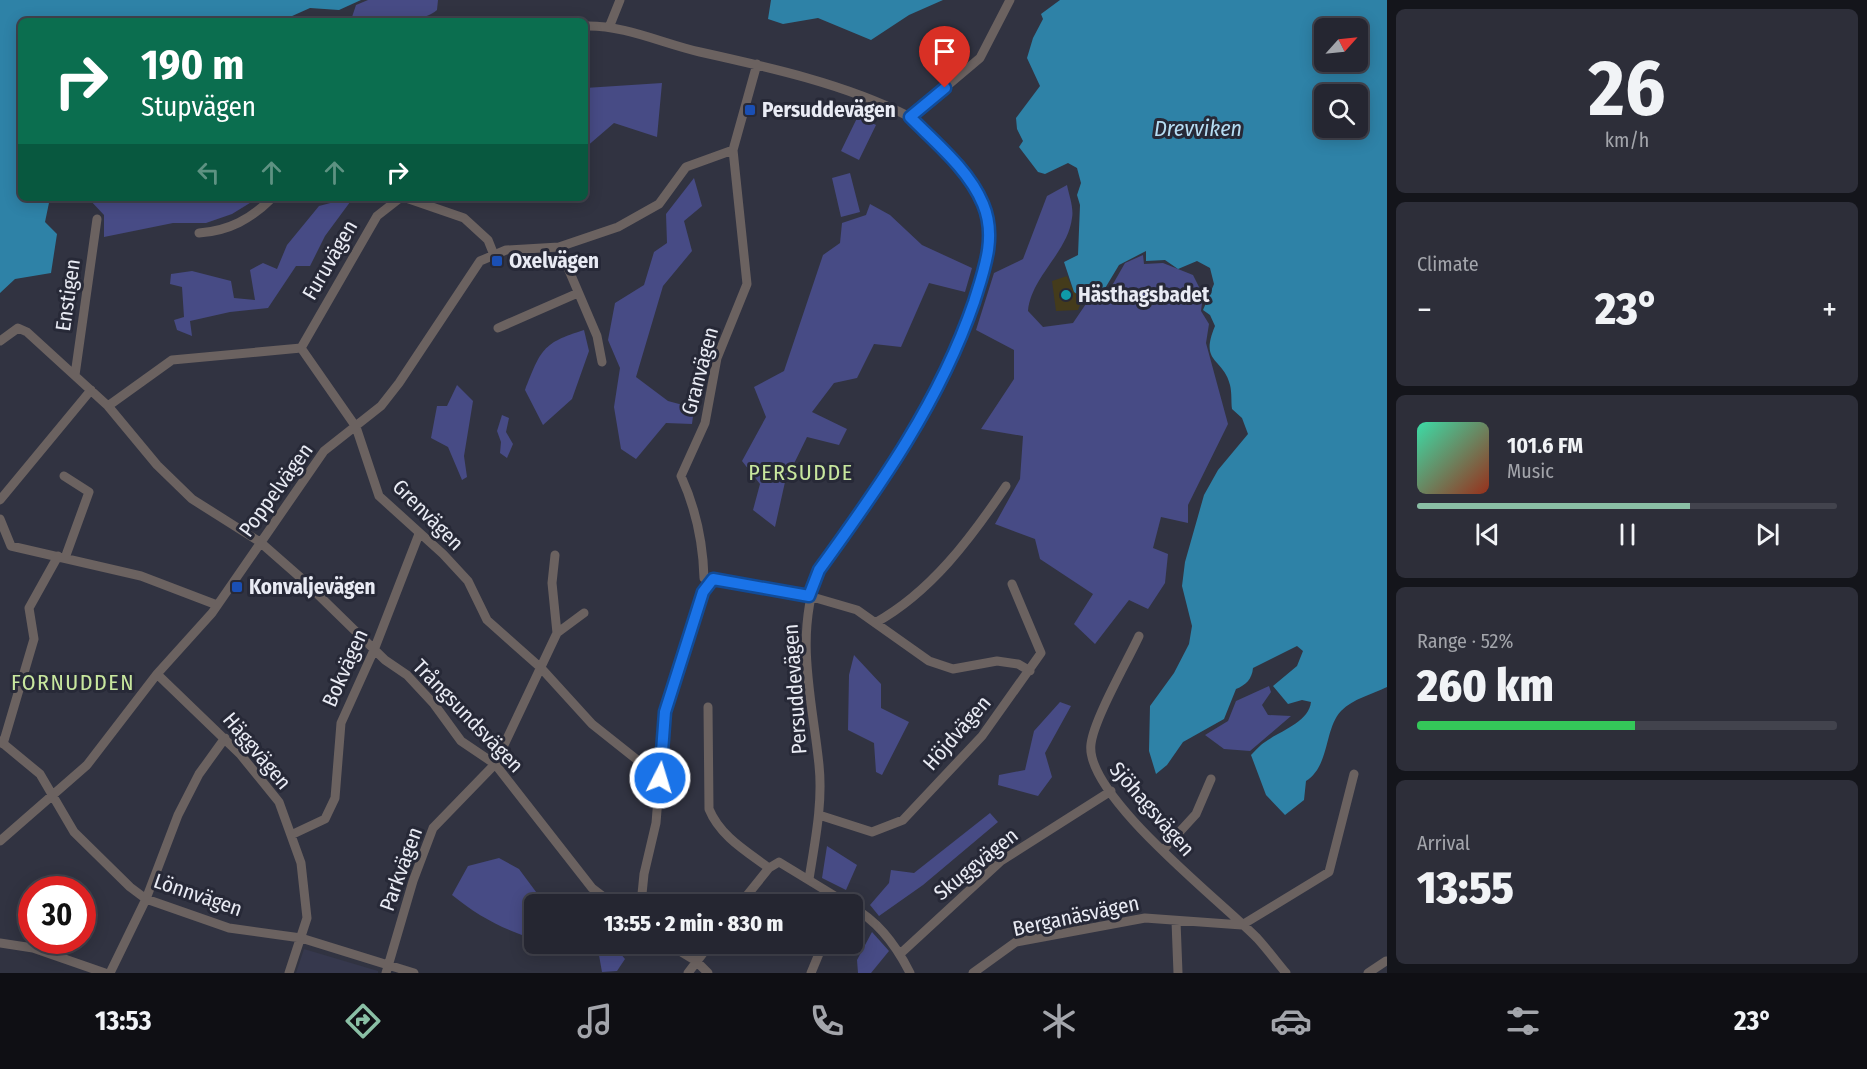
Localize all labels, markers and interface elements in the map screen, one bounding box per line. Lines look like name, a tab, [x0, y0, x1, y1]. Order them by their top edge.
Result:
north arrow	[1314, 18, 1368, 72]
map controls	[1314, 18, 1368, 138]
pin	[919, 26, 970, 88]
icon: arrive	[928, 35, 961, 68]
text: 190 m	[141, 40, 244, 90]
icon: right	[42, 42, 120, 120]
text: 26	[1589, 42, 1665, 136]
button: search	[1314, 84, 1368, 138]
text: Stupvägen	[141, 91, 256, 123]
place label: Persuddevägen	[762, 97, 896, 123]
marker: Persuddevägen	[743, 103, 757, 117]
water label: Drevviken	[1154, 115, 1242, 142]
text: km/h	[1605, 128, 1649, 152]
icon: left	[192, 156, 225, 189]
icon: ahead	[255, 156, 288, 189]
icon: ahead	[318, 156, 351, 189]
icon: right	[381, 156, 414, 189]
street label: Furuvägen	[297, 215, 363, 305]
place label: Oxelvägen	[509, 248, 599, 274]
text: Climate	[1417, 252, 1479, 276]
marker: Oxelvägen	[490, 254, 504, 268]
street label: Enstigen	[50, 257, 86, 333]
place label: Hästhagsbadet	[1078, 282, 1210, 308]
text: 23°	[1595, 282, 1659, 336]
marker: Hästhagsbadet	[1059, 288, 1073, 302]
text: −	[1417, 290, 1432, 330]
text: +	[1822, 290, 1837, 330]
street label: Granvägen	[676, 324, 724, 418]
text: 101.6 FM	[1507, 432, 1583, 459]
street label: Poppelvägen	[233, 438, 319, 542]
district label: PERSUDDE	[748, 459, 854, 486]
text: Music	[1507, 459, 1554, 483]
street label: Grenvägen	[387, 474, 469, 556]
icon: previous	[1471, 518, 1504, 551]
icon: pause	[1611, 518, 1644, 551]
icon: next	[1751, 518, 1784, 551]
place label: Konvaljevägen	[249, 574, 376, 600]
marker: Konvaljevägen	[230, 580, 244, 594]
street label: Persuddevägen	[777, 623, 813, 755]
street label: Bokvägen	[316, 625, 374, 711]
text: Range · 52%	[1417, 629, 1513, 653]
street label: Trångsundsvägen	[407, 654, 529, 778]
text: 260 km	[1417, 659, 1554, 713]
district label: FORNUDDEN	[11, 669, 135, 696]
street label: Höjdvägen	[918, 690, 996, 776]
street label: Häggvägen	[217, 707, 297, 795]
position arrow	[628, 746, 692, 810]
street label: Sjöhagsvägen	[1104, 757, 1200, 861]
street label: Skuggvägen	[929, 822, 1023, 906]
street label: Parkvägen	[374, 823, 428, 915]
text: Arrival	[1417, 831, 1470, 855]
text: 13:55	[1417, 861, 1514, 915]
street label: Lönnvägen	[150, 868, 246, 922]
speed limit sign: 30	[18, 876, 96, 954]
street label: Berganäsvägen	[1010, 890, 1142, 942]
text: 13:55 · 2 min · 830 m	[604, 910, 783, 937]
icon: directions	[342, 1000, 384, 1042]
icon: music	[574, 1000, 616, 1042]
icon: phone	[806, 1000, 848, 1042]
icon: climate	[1038, 1000, 1080, 1042]
icon: car	[1270, 1000, 1312, 1042]
icon: filters	[1502, 1000, 1544, 1042]
text: 13:53	[95, 1005, 151, 1037]
text: 23°	[1734, 1005, 1772, 1037]

